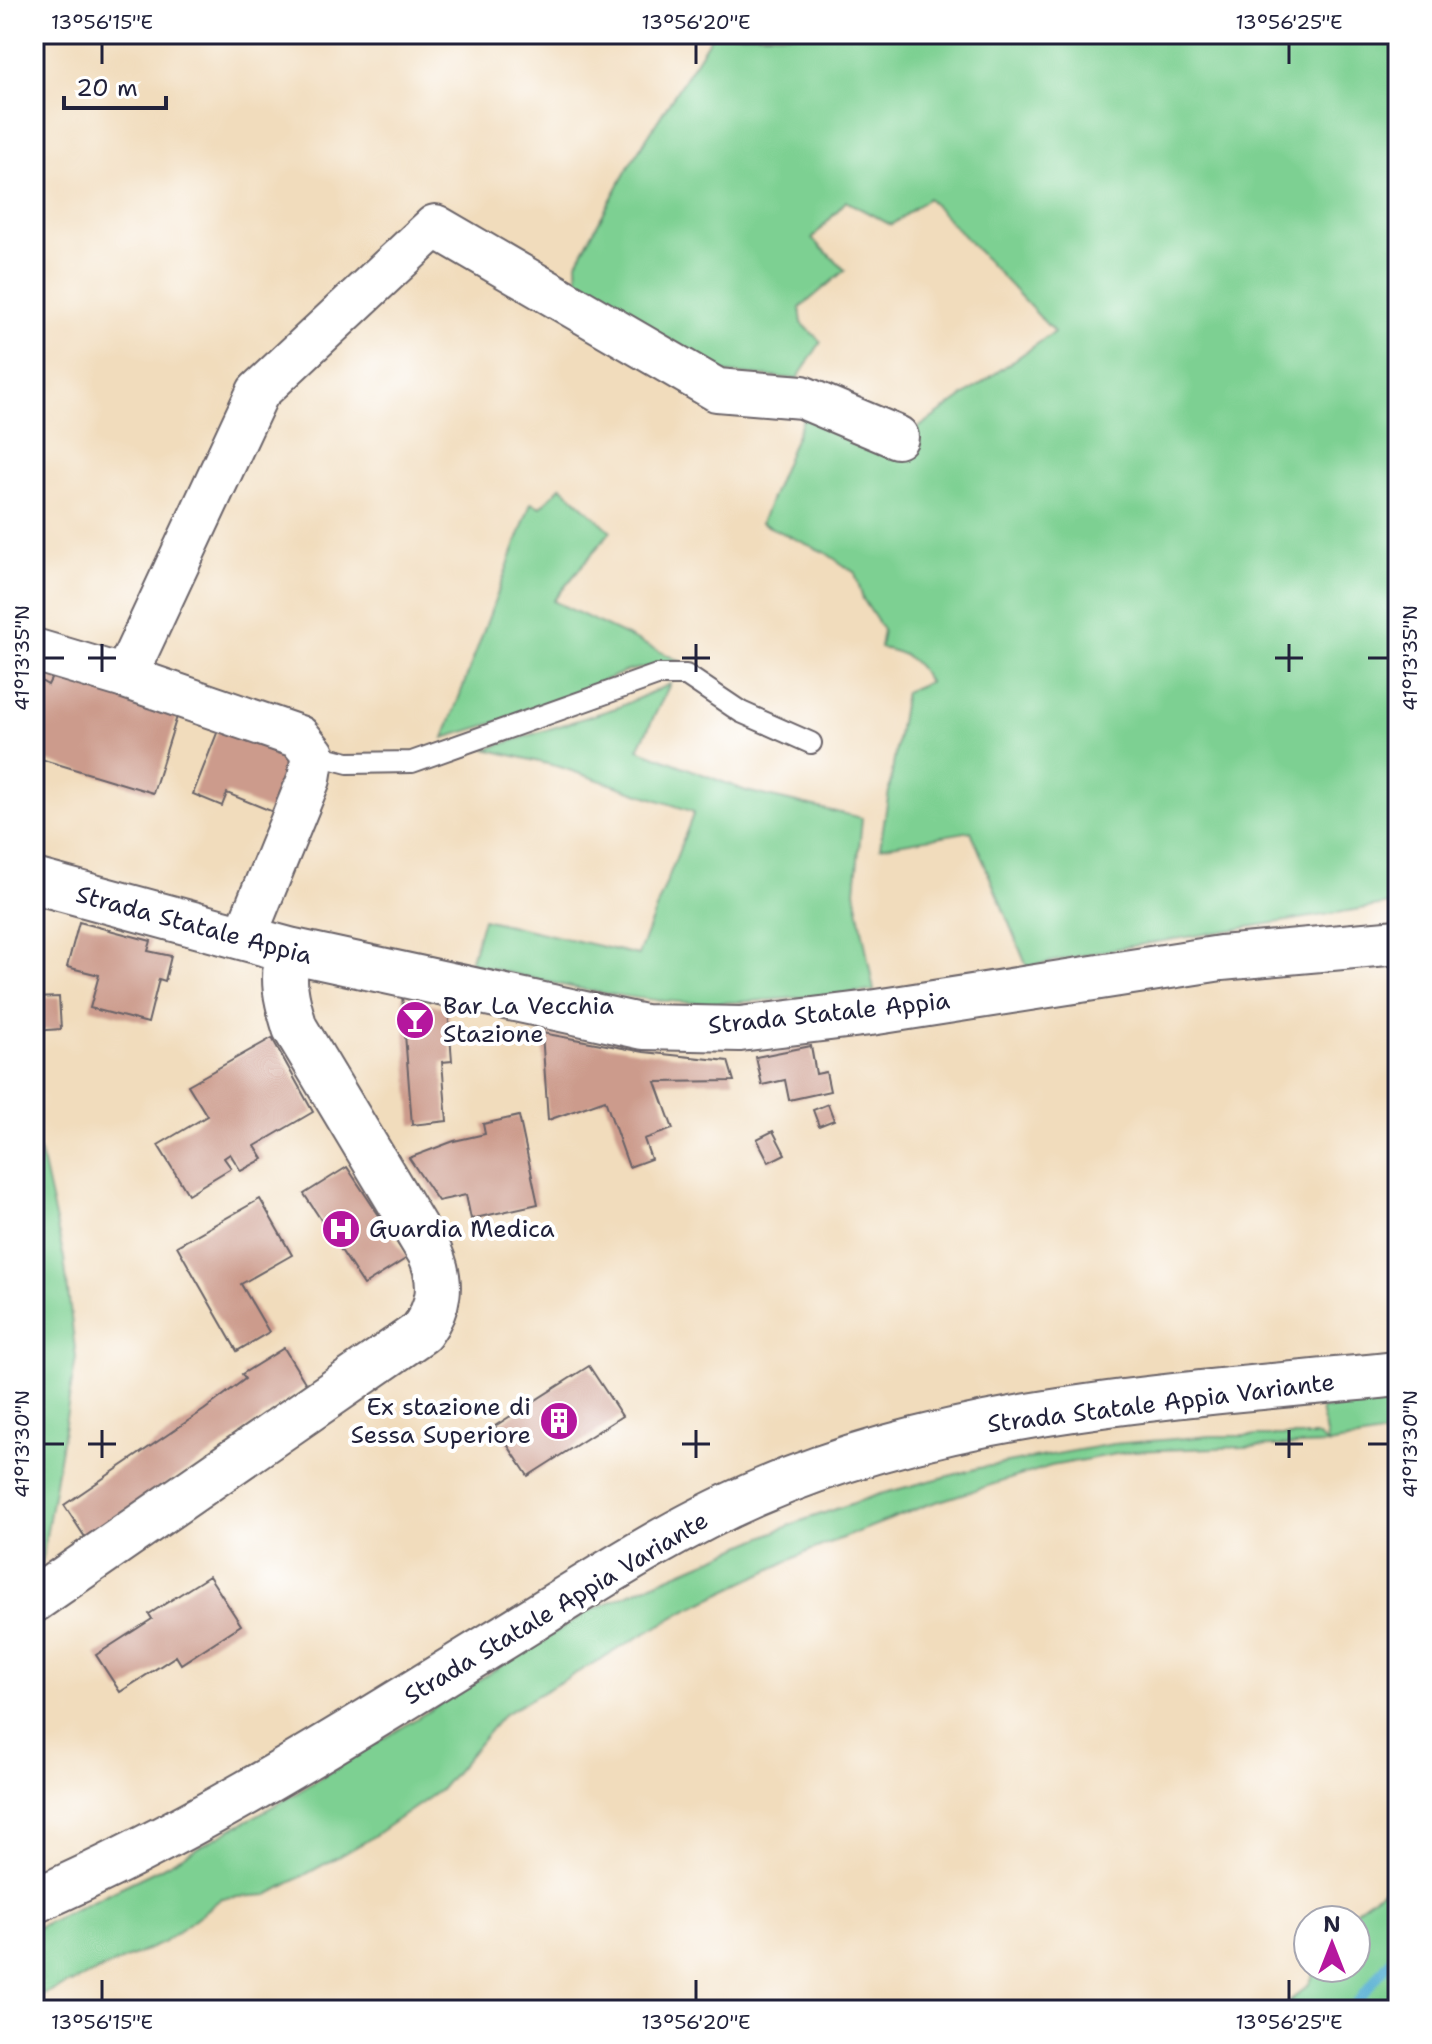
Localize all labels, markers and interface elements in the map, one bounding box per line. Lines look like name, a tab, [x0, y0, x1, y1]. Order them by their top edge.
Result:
text: 13°56'15"E	[51, 9, 153, 35]
text: 13°56'20"E	[642, 9, 750, 35]
text: 13°56'25"E	[1235, 9, 1343, 35]
scale bar	[64, 60, 166, 110]
text: 20 m	[76, 72, 138, 104]
text: 41°13'35"N	[9, 605, 35, 711]
text: 41°13'35"N	[1397, 605, 1423, 711]
street label: Strada Statale Appia	[72, 878, 316, 972]
street label: Strada Statale Appia	[706, 984, 952, 1042]
place label: Bar La Vecchia Stazione	[443, 990, 614, 1050]
bar icon: Bar La Vecchia Stazione	[394, 999, 436, 1041]
hospital icon: Guardia Medica	[320, 1208, 362, 1250]
place label: Guardia Medica	[369, 1213, 555, 1245]
street label: Strada Statale Appia Variante	[986, 1366, 1336, 1440]
text: 41°13'30"N	[9, 1390, 35, 1498]
text: 41°13'30"N	[1397, 1390, 1423, 1498]
place label: Ex stazione di Sessa Superiore	[351, 1391, 531, 1451]
building icon: Ex stazione di Sessa Superiore	[538, 1400, 580, 1442]
street label: Strada Statale Appia Variante	[398, 1504, 714, 1712]
north arrow	[1292, 1904, 1372, 1984]
text: N	[1323, 1910, 1341, 1939]
text: 13°56'15"E	[51, 2009, 153, 2035]
text: 13°56'20"E	[642, 2009, 750, 2035]
text: 13°56'25"E	[1235, 2009, 1343, 2035]

